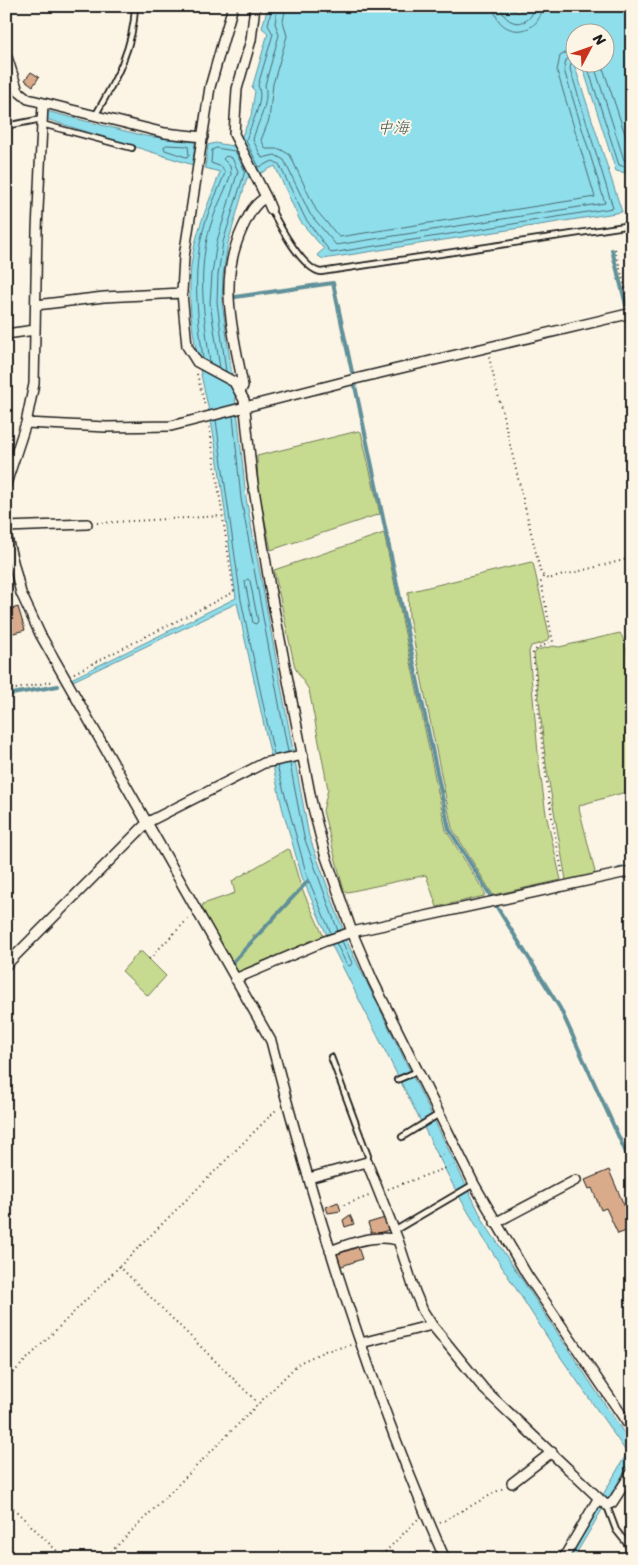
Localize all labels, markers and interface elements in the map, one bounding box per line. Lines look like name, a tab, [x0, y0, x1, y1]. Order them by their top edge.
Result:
north arrow	[566, 22, 616, 72]
text: N	[586, 27, 612, 52]
water label: 中海	[377, 113, 410, 142]

